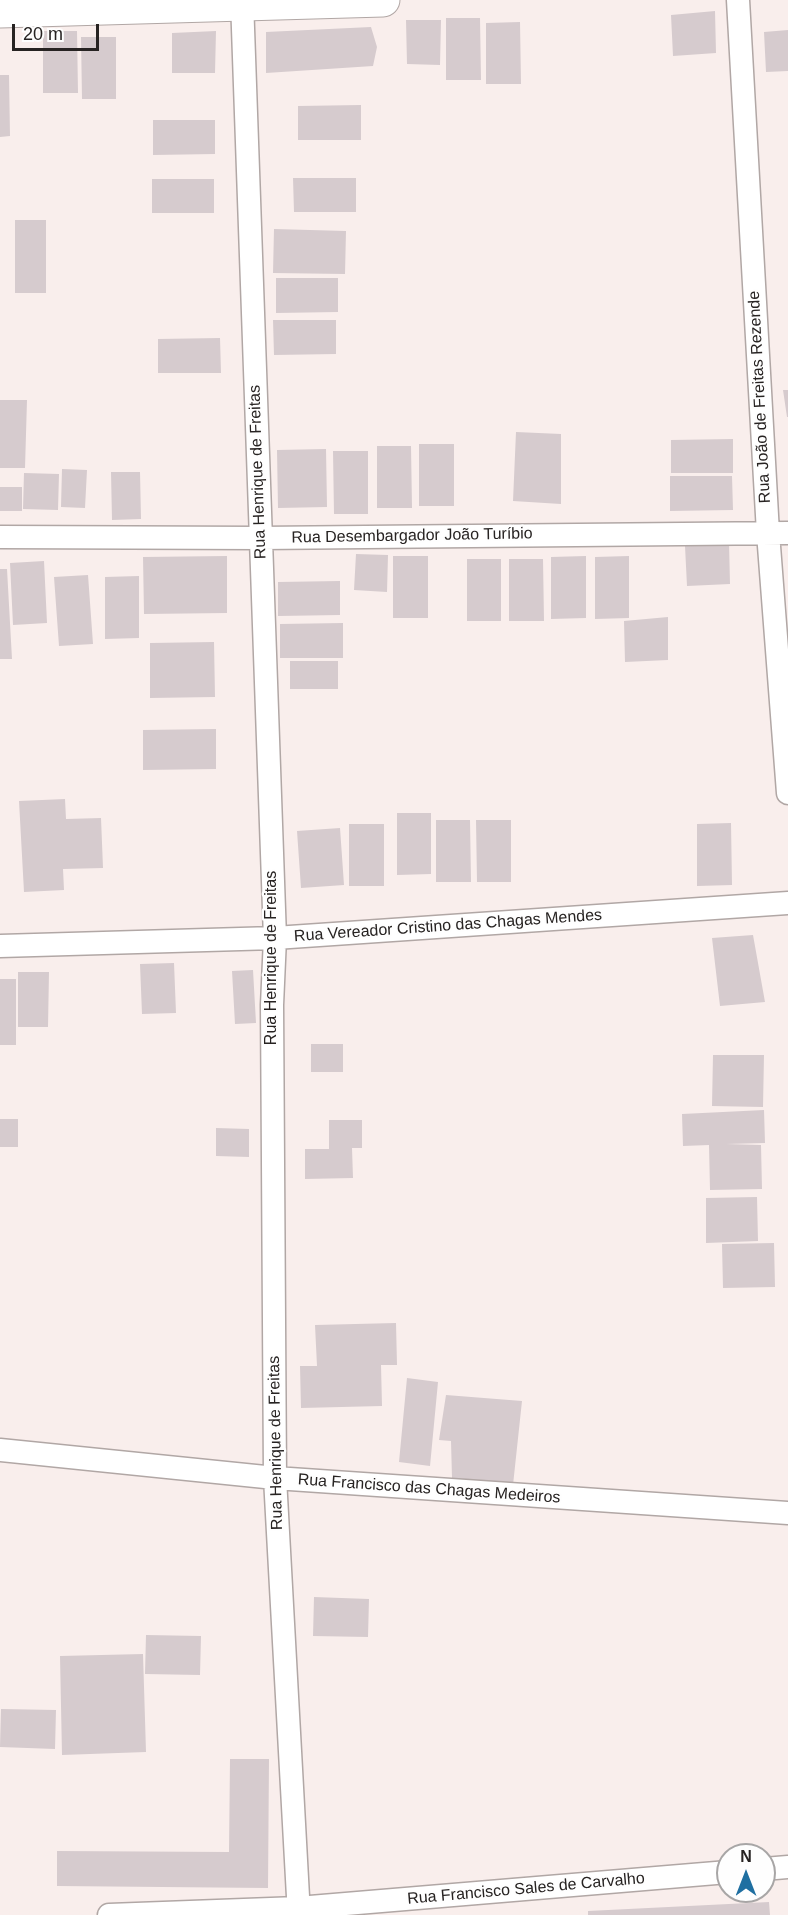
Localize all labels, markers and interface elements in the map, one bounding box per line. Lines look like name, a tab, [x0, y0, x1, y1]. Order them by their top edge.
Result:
scale bar	[15, 12, 102, 50]
text: 20 m	[23, 24, 63, 44]
street label: Rua João de Freitas Rezende	[745, 290, 775, 504]
street label: Rua Henrique de Freitas	[245, 385, 271, 559]
street label: Rua Desembargador João Turíbio	[291, 524, 533, 548]
street label: Rua Henrique de Freitas	[262, 871, 282, 1045]
street label: Rua Vereador Cristino das Chagas Mendes	[293, 906, 603, 946]
street label: Rua Henrique de Freitas	[265, 1356, 287, 1530]
street label: Rua Francisco das Chagas Medeiros	[297, 1470, 561, 1508]
north arrow	[716, 1843, 776, 1903]
text: N	[740, 1848, 752, 1865]
street label: Rua Francisco Sales de Carvalho	[406, 1869, 646, 1909]

